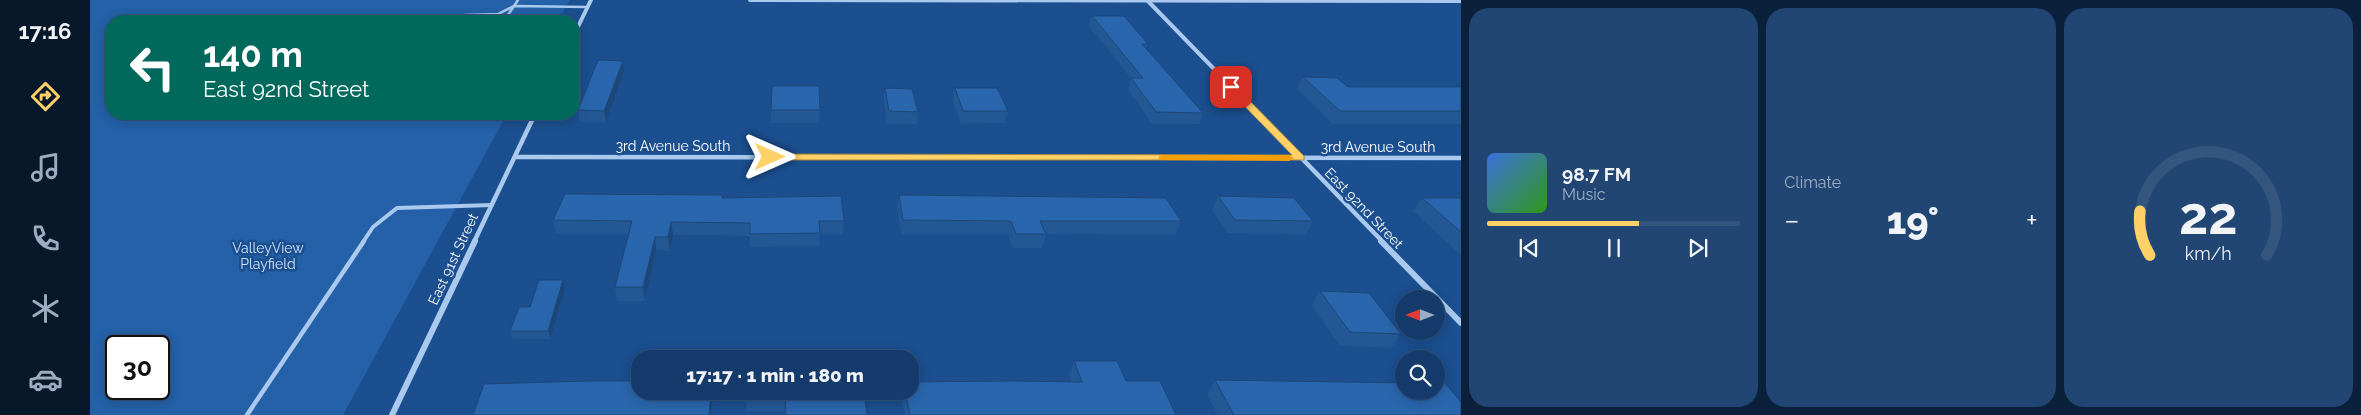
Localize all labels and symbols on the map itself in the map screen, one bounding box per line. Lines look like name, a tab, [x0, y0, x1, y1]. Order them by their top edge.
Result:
pin	[1210, 66, 1252, 108]
position arrow	[743, 130, 795, 182]
street label: 3rd Avenue South	[616, 138, 730, 154]
street label: 3rd Avenue South	[1321, 139, 1435, 155]
street label: East 92nd Street	[1321, 164, 1407, 252]
street label: East 91st Street	[425, 210, 481, 307]
park label: ValleyView Playfield	[232, 240, 304, 272]
north arrow	[1395, 290, 1445, 340]
speed limit sign: 30	[105, 335, 170, 400]

